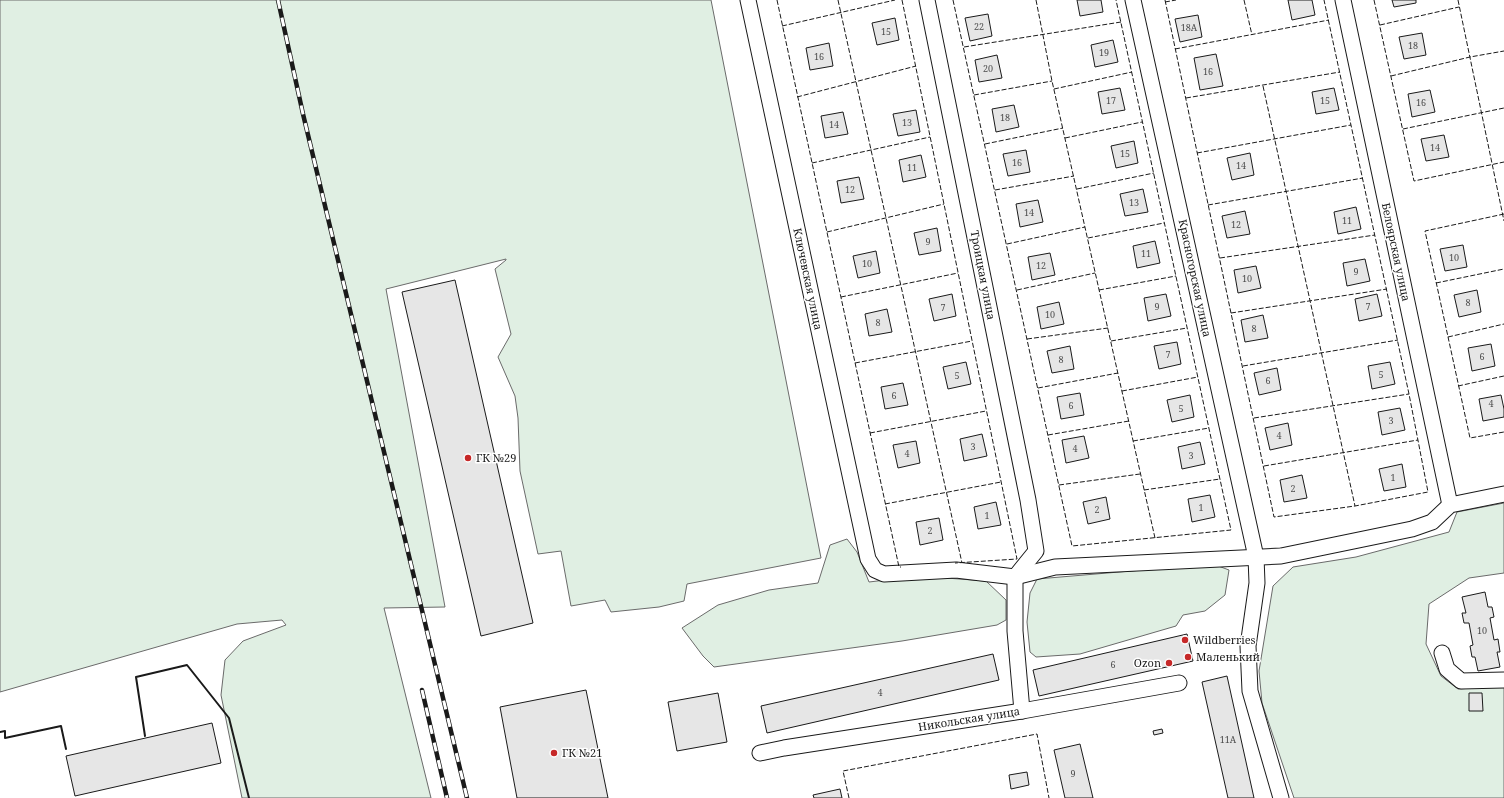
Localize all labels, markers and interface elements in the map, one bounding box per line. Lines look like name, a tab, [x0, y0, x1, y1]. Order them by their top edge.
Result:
house number: 22	[974, 20, 984, 33]
house number: 18А	[1181, 21, 1198, 34]
house number: 15	[881, 25, 891, 38]
house number: 18	[1408, 39, 1418, 52]
house number: 19	[1099, 46, 1109, 59]
house number: 16	[814, 50, 824, 63]
house number: 20	[983, 62, 993, 75]
house number: 16	[1203, 65, 1213, 78]
house number: 17	[1106, 94, 1116, 107]
house number: 15	[1320, 94, 1330, 107]
house number: 16	[1416, 96, 1426, 109]
house number: 18	[1000, 111, 1010, 124]
house number: 13	[902, 116, 912, 129]
house number: 14	[829, 118, 839, 131]
house number: 14	[1430, 141, 1440, 154]
house number: 15	[1120, 147, 1130, 160]
house number: 16	[1012, 156, 1022, 169]
house number: 14	[1236, 159, 1246, 172]
house number: 11	[907, 161, 917, 174]
house number: 12	[845, 183, 855, 196]
house number: 13	[1129, 196, 1139, 209]
street label: Белоярская улица	[1379, 201, 1414, 303]
house number: 14	[1024, 206, 1034, 219]
house number: 11	[1342, 214, 1352, 227]
street label: Красногорская улица	[1176, 218, 1215, 338]
house number: 12	[1231, 218, 1241, 231]
street label: Ключевская улица	[790, 227, 827, 331]
street label: Троицкая улица	[967, 229, 1000, 321]
house number: 9	[925, 235, 931, 248]
house number: 11	[1141, 247, 1151, 260]
house number: 10	[1449, 251, 1459, 264]
house number: 10	[862, 257, 872, 270]
house number: 12	[1036, 259, 1046, 272]
house number: 9	[1353, 265, 1359, 278]
house number: 10	[1242, 272, 1252, 285]
house number: 8	[1465, 296, 1471, 309]
house number: 9	[1154, 300, 1160, 313]
house number: 7	[1365, 300, 1371, 313]
house number: 7	[940, 301, 946, 314]
house number: 10	[1045, 308, 1055, 321]
house number: 8	[875, 316, 881, 329]
house number: 8	[1251, 322, 1257, 335]
house number: 7	[1165, 348, 1171, 361]
house number: 6	[1479, 350, 1485, 363]
house number: 8	[1058, 353, 1064, 366]
house number: 5	[1378, 368, 1384, 381]
house number: 5	[954, 369, 960, 382]
house number: 6	[1265, 374, 1271, 387]
house number: 6	[891, 389, 897, 402]
house number: 4	[1488, 397, 1494, 410]
house number: 6	[1068, 399, 1074, 412]
house number: 5	[1178, 402, 1184, 415]
house number: 3	[1388, 414, 1394, 427]
house number: 4	[1276, 429, 1282, 442]
house number: 3	[970, 440, 976, 453]
house number: 4	[1072, 442, 1078, 455]
house number: 4	[904, 447, 910, 460]
house number: 3	[1188, 449, 1194, 462]
place label: ГК №29	[476, 450, 516, 465]
marker: ГК №29	[463, 453, 473, 463]
house number: 1	[1390, 471, 1396, 484]
house number: 2	[1290, 482, 1296, 495]
house number: 1	[1198, 501, 1204, 514]
house number: 2	[1094, 503, 1100, 516]
house number: 1	[984, 509, 990, 522]
house number: 2	[927, 524, 933, 537]
house number: 10	[1477, 624, 1487, 637]
place label: Wildberries	[1193, 632, 1256, 647]
marker: Wildberries	[1180, 635, 1190, 645]
place label: Маленький	[1196, 649, 1260, 664]
marker: Маленький	[1183, 652, 1193, 662]
place label: Ozon	[1134, 655, 1161, 670]
house number: 6	[1110, 658, 1116, 671]
marker: Ozon	[1164, 658, 1174, 668]
house number: 4	[877, 686, 883, 699]
street label: Никольская улица	[917, 703, 1021, 734]
house number: 11А	[1220, 733, 1237, 746]
place label: ГК №21	[562, 745, 602, 760]
marker: ГК №21	[549, 748, 559, 758]
house number: 9	[1070, 767, 1076, 780]

